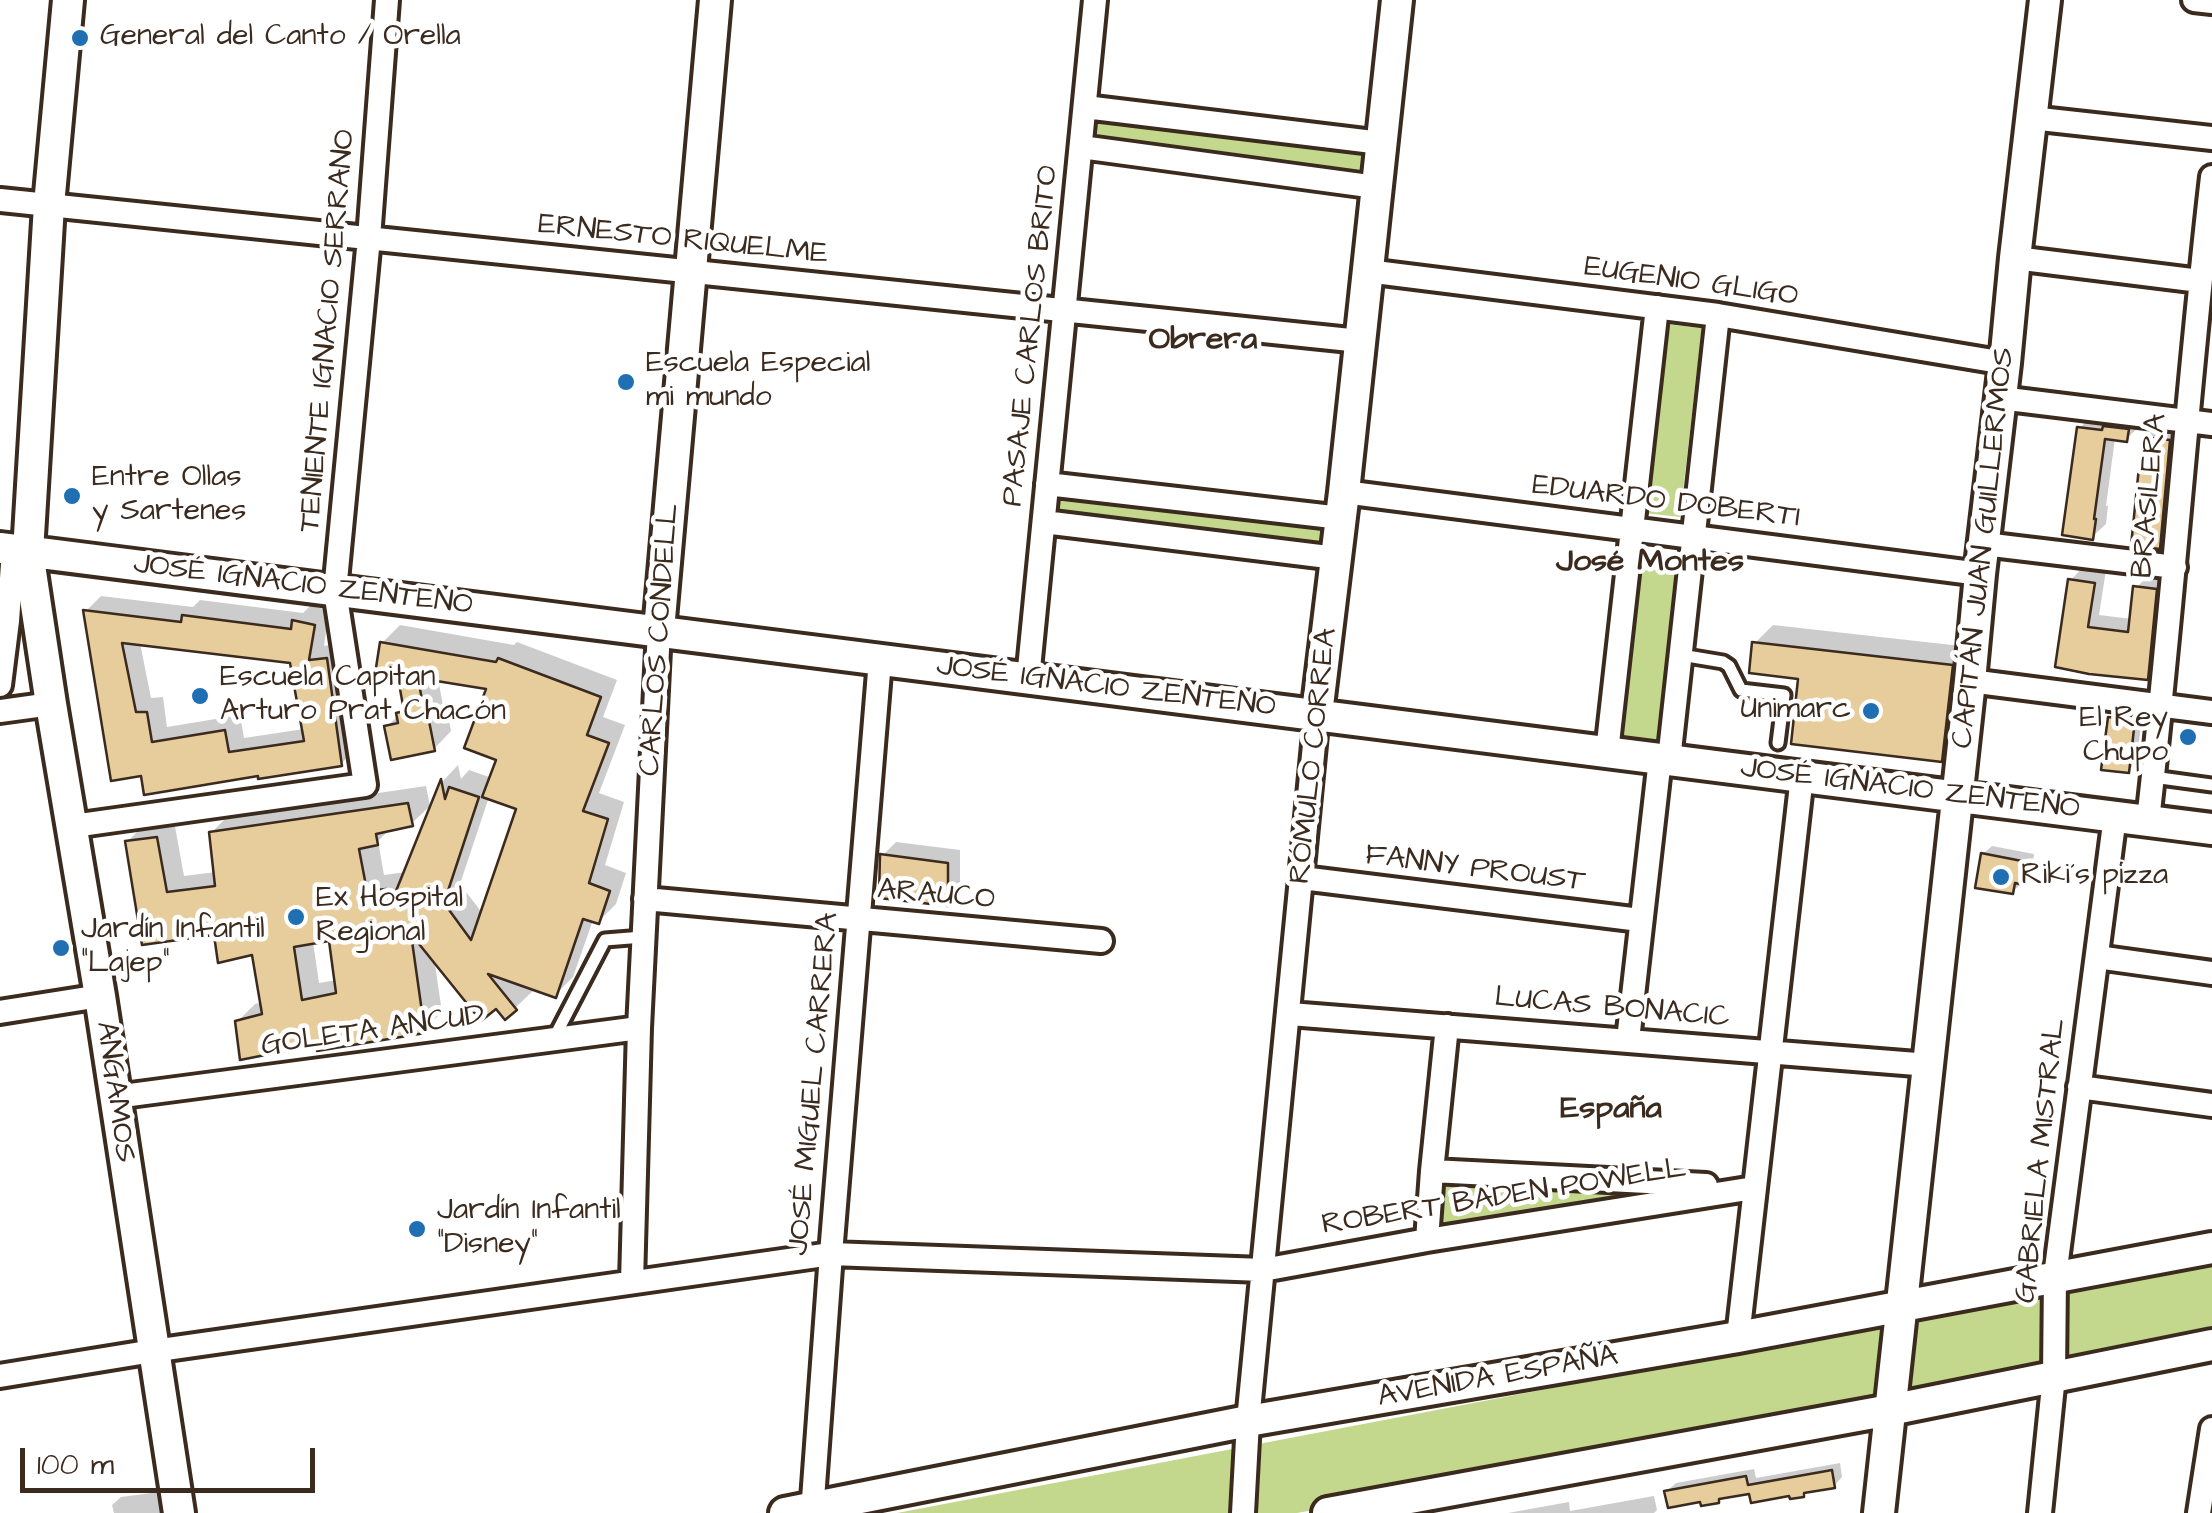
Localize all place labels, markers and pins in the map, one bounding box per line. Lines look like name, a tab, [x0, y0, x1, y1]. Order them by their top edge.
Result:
place label: General del Canto / Orella	[100, 20, 461, 56]
marker: General del Canto / Orella	[69, 27, 91, 49]
place label: Escuela Especial mi mundo	[646, 347, 871, 418]
marker: Escuela Especial mi mundo	[615, 371, 637, 393]
place label: Entre Ollas y Sartenes	[92, 461, 246, 532]
marker: Entre Ollas y Sartenes	[61, 485, 83, 507]
place label: Escuela Capitan Arturo Prat Chacón	[220, 661, 506, 732]
marker: Escuela Capitan Arturo Prat Chacón	[189, 685, 211, 707]
place label: Unimarc	[1740, 693, 1851, 729]
marker: Unimarc	[1860, 700, 1882, 722]
place label: El Rey Chupo	[2079, 702, 2168, 772]
marker: El Rey Chupo	[2177, 726, 2199, 748]
place label: Riki´s pizza	[2021, 859, 2168, 895]
marker: Riki´s pizza	[1990, 866, 2012, 888]
place label: Ex Hospital Regional	[316, 882, 463, 952]
marker: Ex Hospital Regional	[285, 906, 307, 928]
place label: Jardín Infantil "Lajep"	[81, 913, 265, 984]
marker: Jardín Infantil "Lajep"	[50, 937, 72, 959]
place label: Jardín Infantil "Disney"	[437, 1194, 621, 1264]
marker: Jardín Infantil "Disney"	[406, 1218, 428, 1240]

